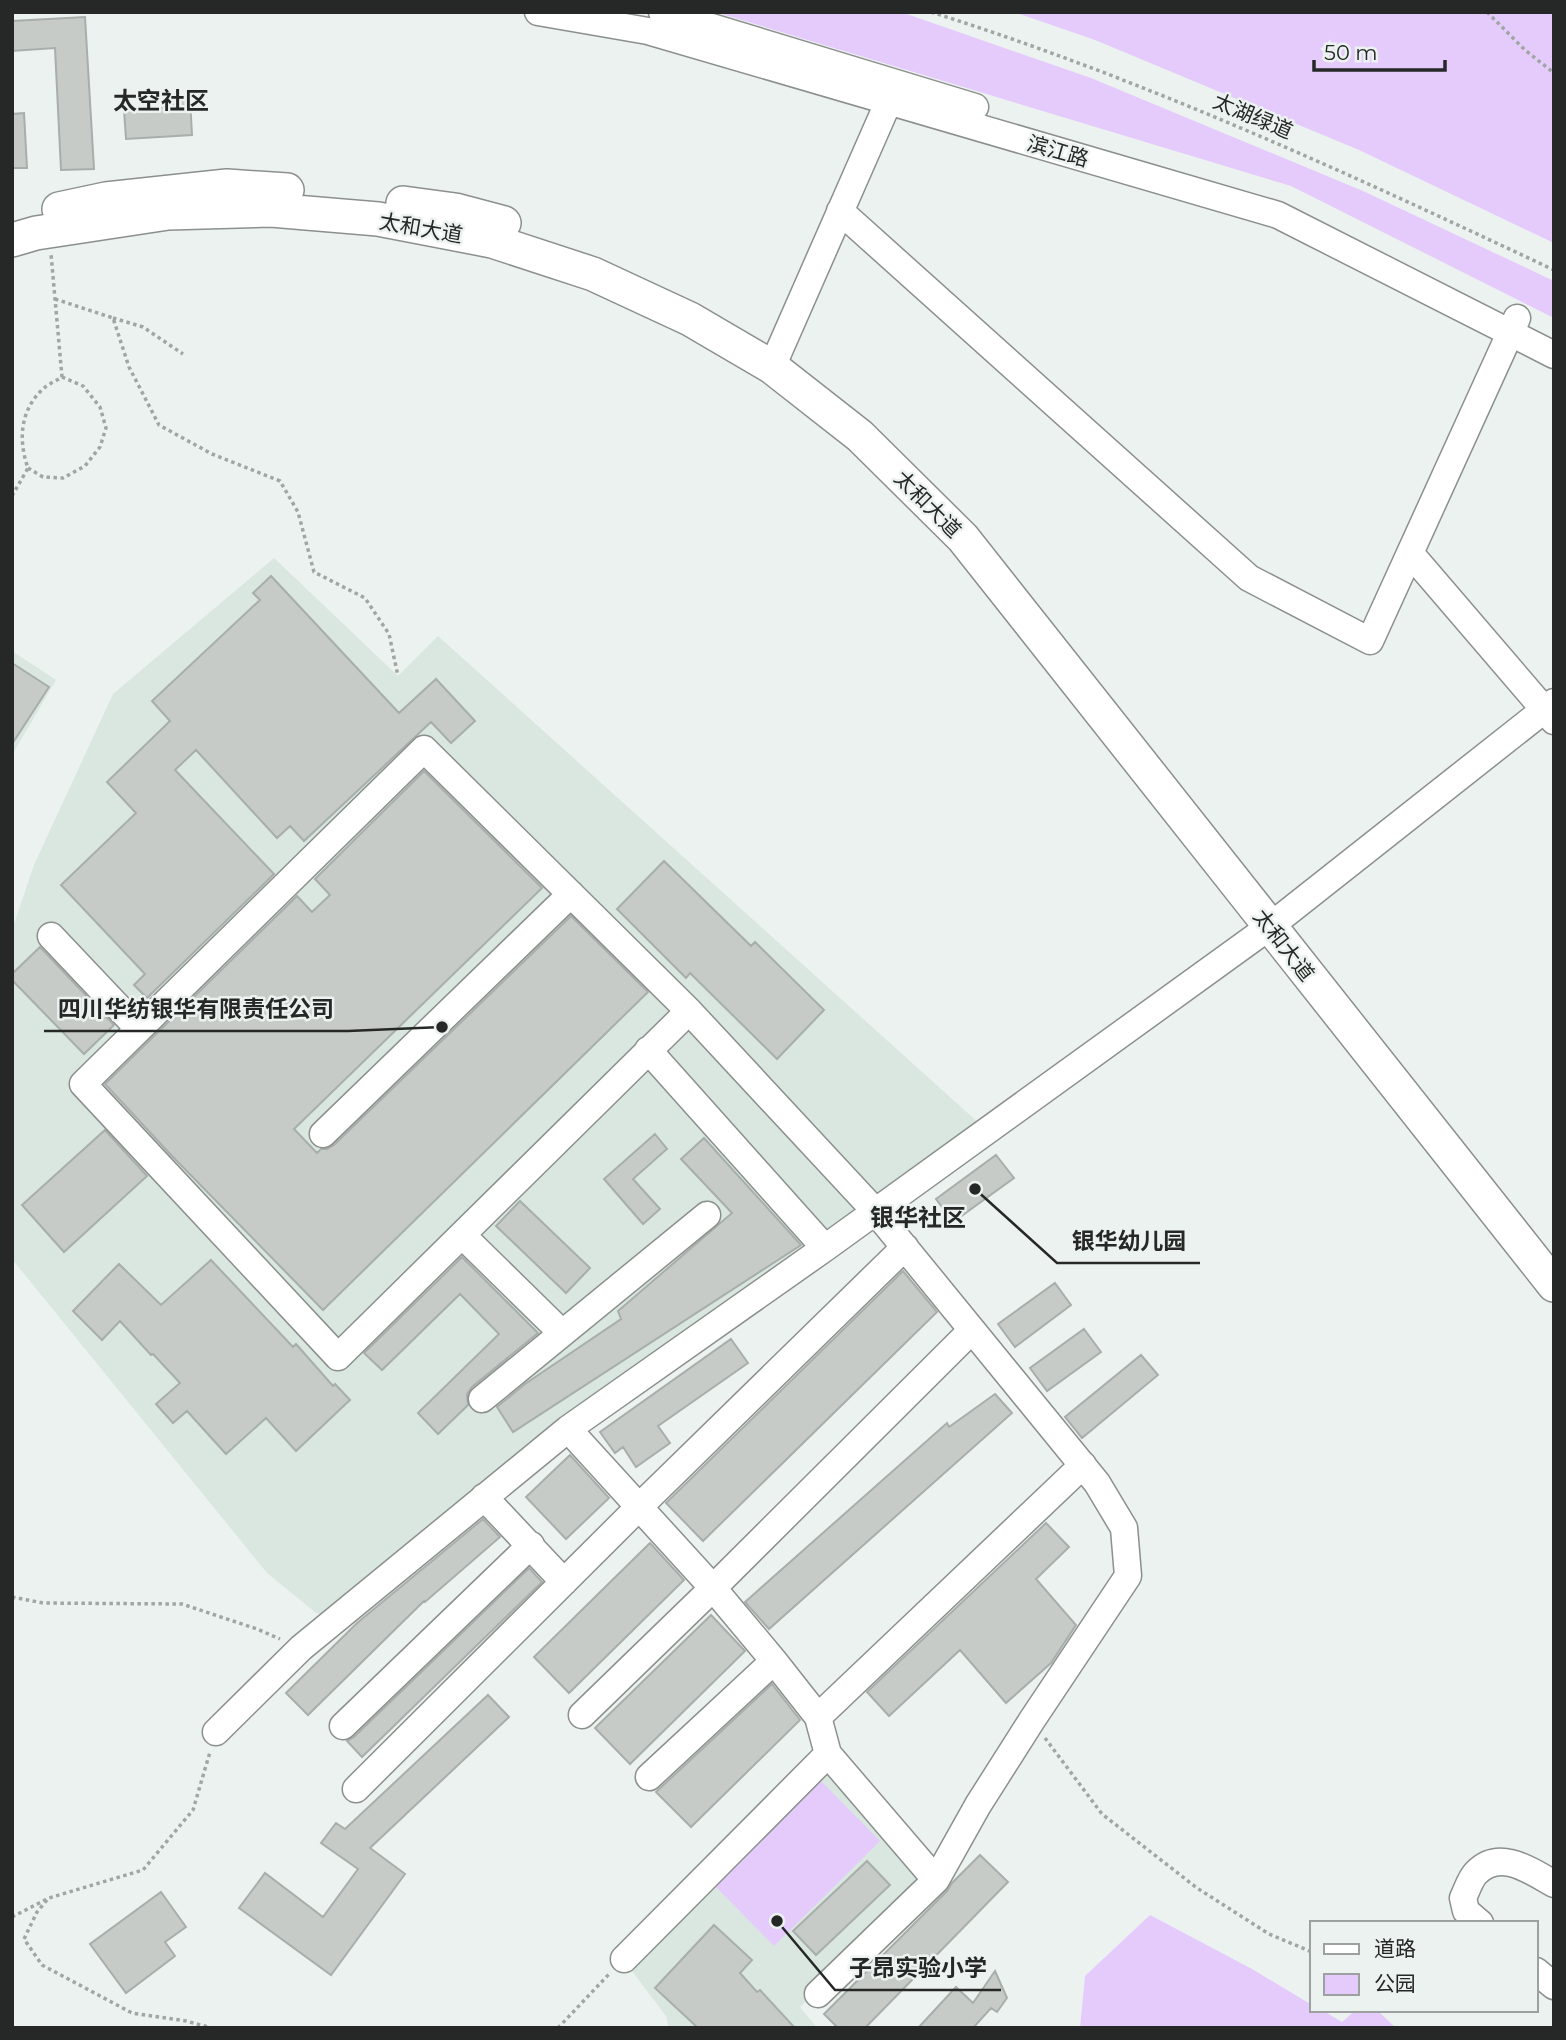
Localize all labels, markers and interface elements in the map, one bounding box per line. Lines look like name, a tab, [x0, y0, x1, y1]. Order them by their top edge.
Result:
scale bar	[1314, 28, 1445, 72]
text: 50 m	[1324, 40, 1378, 65]
district label: 太空社区	[113, 86, 209, 115]
street label: 太湖绿道	[1209, 88, 1297, 144]
street label: 滨江路	[1024, 130, 1092, 172]
street label: 太和大道	[377, 208, 465, 248]
street label: 太和大道	[889, 465, 967, 543]
street label: 太和大道	[1248, 904, 1320, 986]
callout: 四川华纺银华有限责任公司	[44, 987, 348, 1031]
text: 四川华纺银华有限责任公司	[58, 995, 334, 1023]
district label: 银华社区	[870, 1203, 966, 1232]
callout: 银华幼儿园	[1057, 1219, 1200, 1263]
text: 银华幼儿园	[1072, 1227, 1187, 1255]
legend	[1310, 1921, 1538, 2012]
text: 道路	[1374, 1936, 1416, 1961]
callout: 子昂实验小学	[835, 1946, 1001, 1990]
text: 子昂实验小学	[849, 1954, 987, 1982]
text: 公园	[1374, 1971, 1416, 1996]

